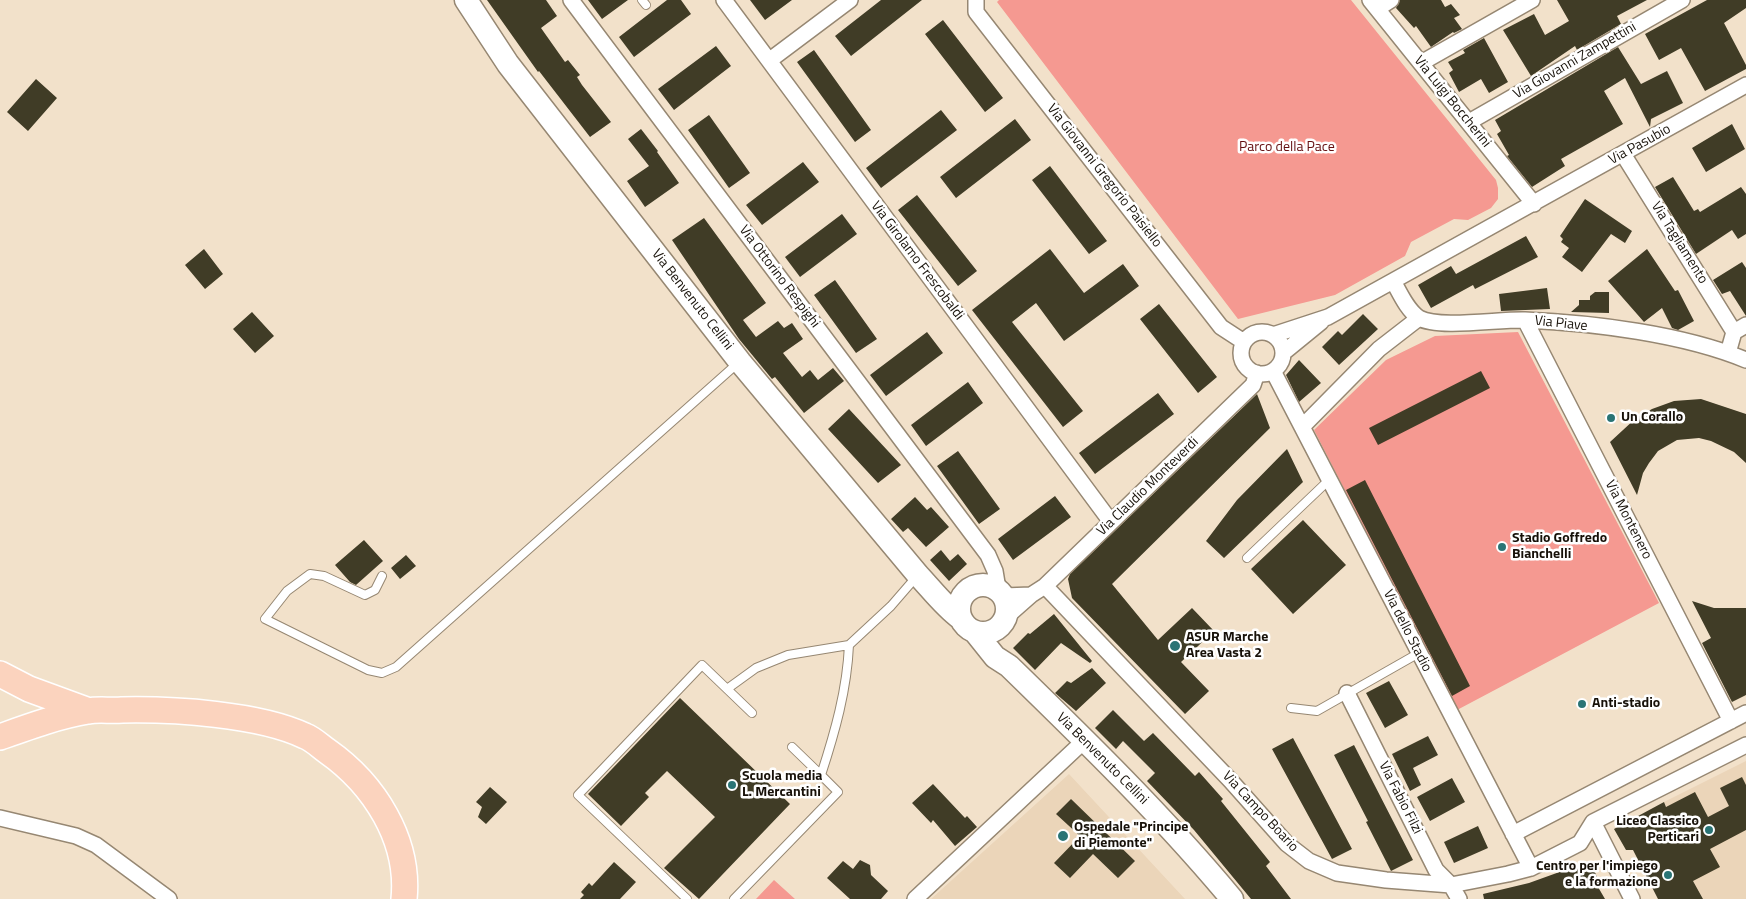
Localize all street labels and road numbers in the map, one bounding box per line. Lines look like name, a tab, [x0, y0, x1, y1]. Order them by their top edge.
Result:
street label: Via Giovanni Zampettini	[1511, 19, 1639, 103]
street label: Via Luigi Boccherini	[1410, 53, 1494, 151]
street label: Via Giovanni Gregorio Paisiello	[1043, 101, 1165, 251]
street label: Via Pasubio	[1606, 121, 1674, 169]
street label: Via Girolamo Frescobaldi	[867, 198, 967, 324]
street label: Via Tagliamento	[1647, 199, 1711, 287]
street label: Via Ottorino Respighi	[735, 222, 823, 332]
street label: Via Benvenuto Cellini	[647, 246, 737, 354]
street label: Via Piave	[1534, 313, 1588, 335]
street label: Via Claudio Monteverdi	[1094, 434, 1202, 540]
street label: Via Montenero	[1601, 478, 1655, 562]
street label: Via dello Stadio	[1379, 587, 1435, 675]
street label: Via Benvenuto Cellini	[1053, 710, 1151, 808]
street label: Via Fabio Filzi	[1375, 759, 1425, 837]
street label: Via Campo Boario	[1218, 768, 1302, 856]

